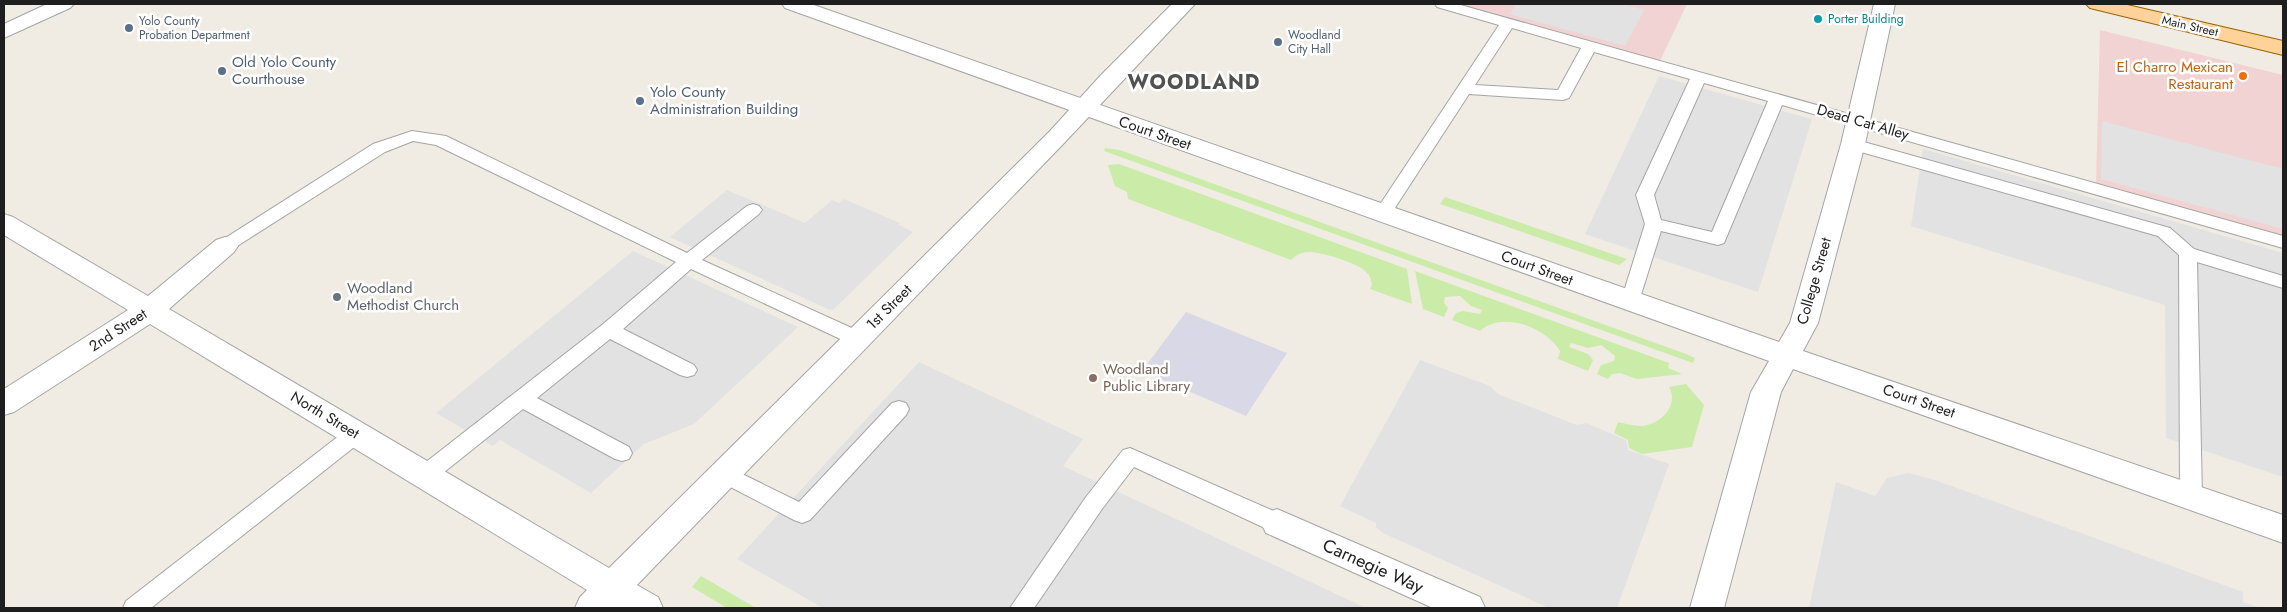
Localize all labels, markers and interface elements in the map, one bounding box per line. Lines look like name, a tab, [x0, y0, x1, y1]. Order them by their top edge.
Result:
place label: Porter Building	[1828, 10, 1904, 28]
street label: Main Street	[2160, 11, 2220, 41]
place label: Yolo County Probation Department	[139, 12, 250, 44]
marker: Porter Building	[1812, 13, 1824, 25]
marker: Yolo County Probation Department	[123, 22, 135, 34]
place label: Woodland City Hall	[1288, 26, 1341, 58]
marker: Woodland City Hall	[1272, 36, 1284, 48]
place label: Old Yolo County Courthouse	[232, 51, 336, 90]
place label: El Charro Mexican Restaurant	[2117, 56, 2233, 95]
marker: Old Yolo County Courthouse	[216, 65, 228, 77]
district label: WOODLAND	[1128, 68, 1260, 97]
marker: El Charro Mexican Restaurant	[2237, 70, 2249, 82]
place label: Yolo County Administration Building	[650, 81, 798, 120]
marker: Yolo County Administration Building	[634, 95, 646, 107]
street label: Dead Cat Alley	[1814, 98, 1912, 146]
street label: Court Street	[1116, 110, 1195, 156]
street label: College Street	[1791, 234, 1837, 327]
street label: Court Street	[1498, 245, 1577, 291]
place label: Woodland Methodist Church	[347, 277, 459, 316]
street label: 1st Street	[861, 279, 917, 335]
marker: Woodland Methodist Church	[331, 291, 343, 303]
street label: 2nd Street	[85, 303, 152, 357]
place label: Woodland Public Library	[1103, 358, 1191, 397]
marker: Woodland Public Library	[1087, 372, 1099, 384]
street label: Court Street	[1880, 378, 1959, 424]
street label: North Street	[286, 386, 364, 444]
street label: Carnegie Way	[1318, 532, 1428, 600]

